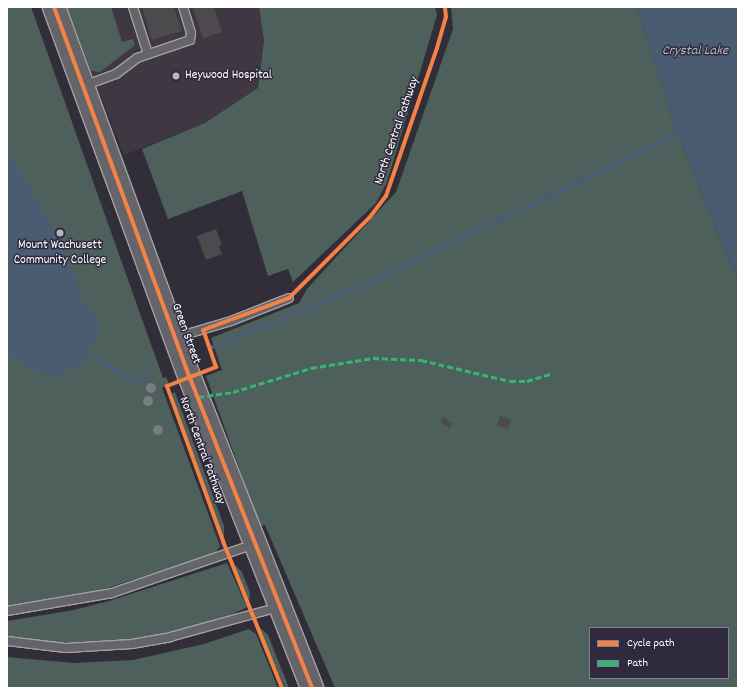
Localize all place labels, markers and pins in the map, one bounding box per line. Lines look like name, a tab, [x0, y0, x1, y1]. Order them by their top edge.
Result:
place label: Heywood Hospital	[185, 68, 272, 84]
marker: Heywood Hospital	[170, 70, 182, 82]
marker: Mount Wachusett Community College	[55, 228, 65, 238]
place label: Mount Wachusett Community College	[14, 239, 106, 270]

